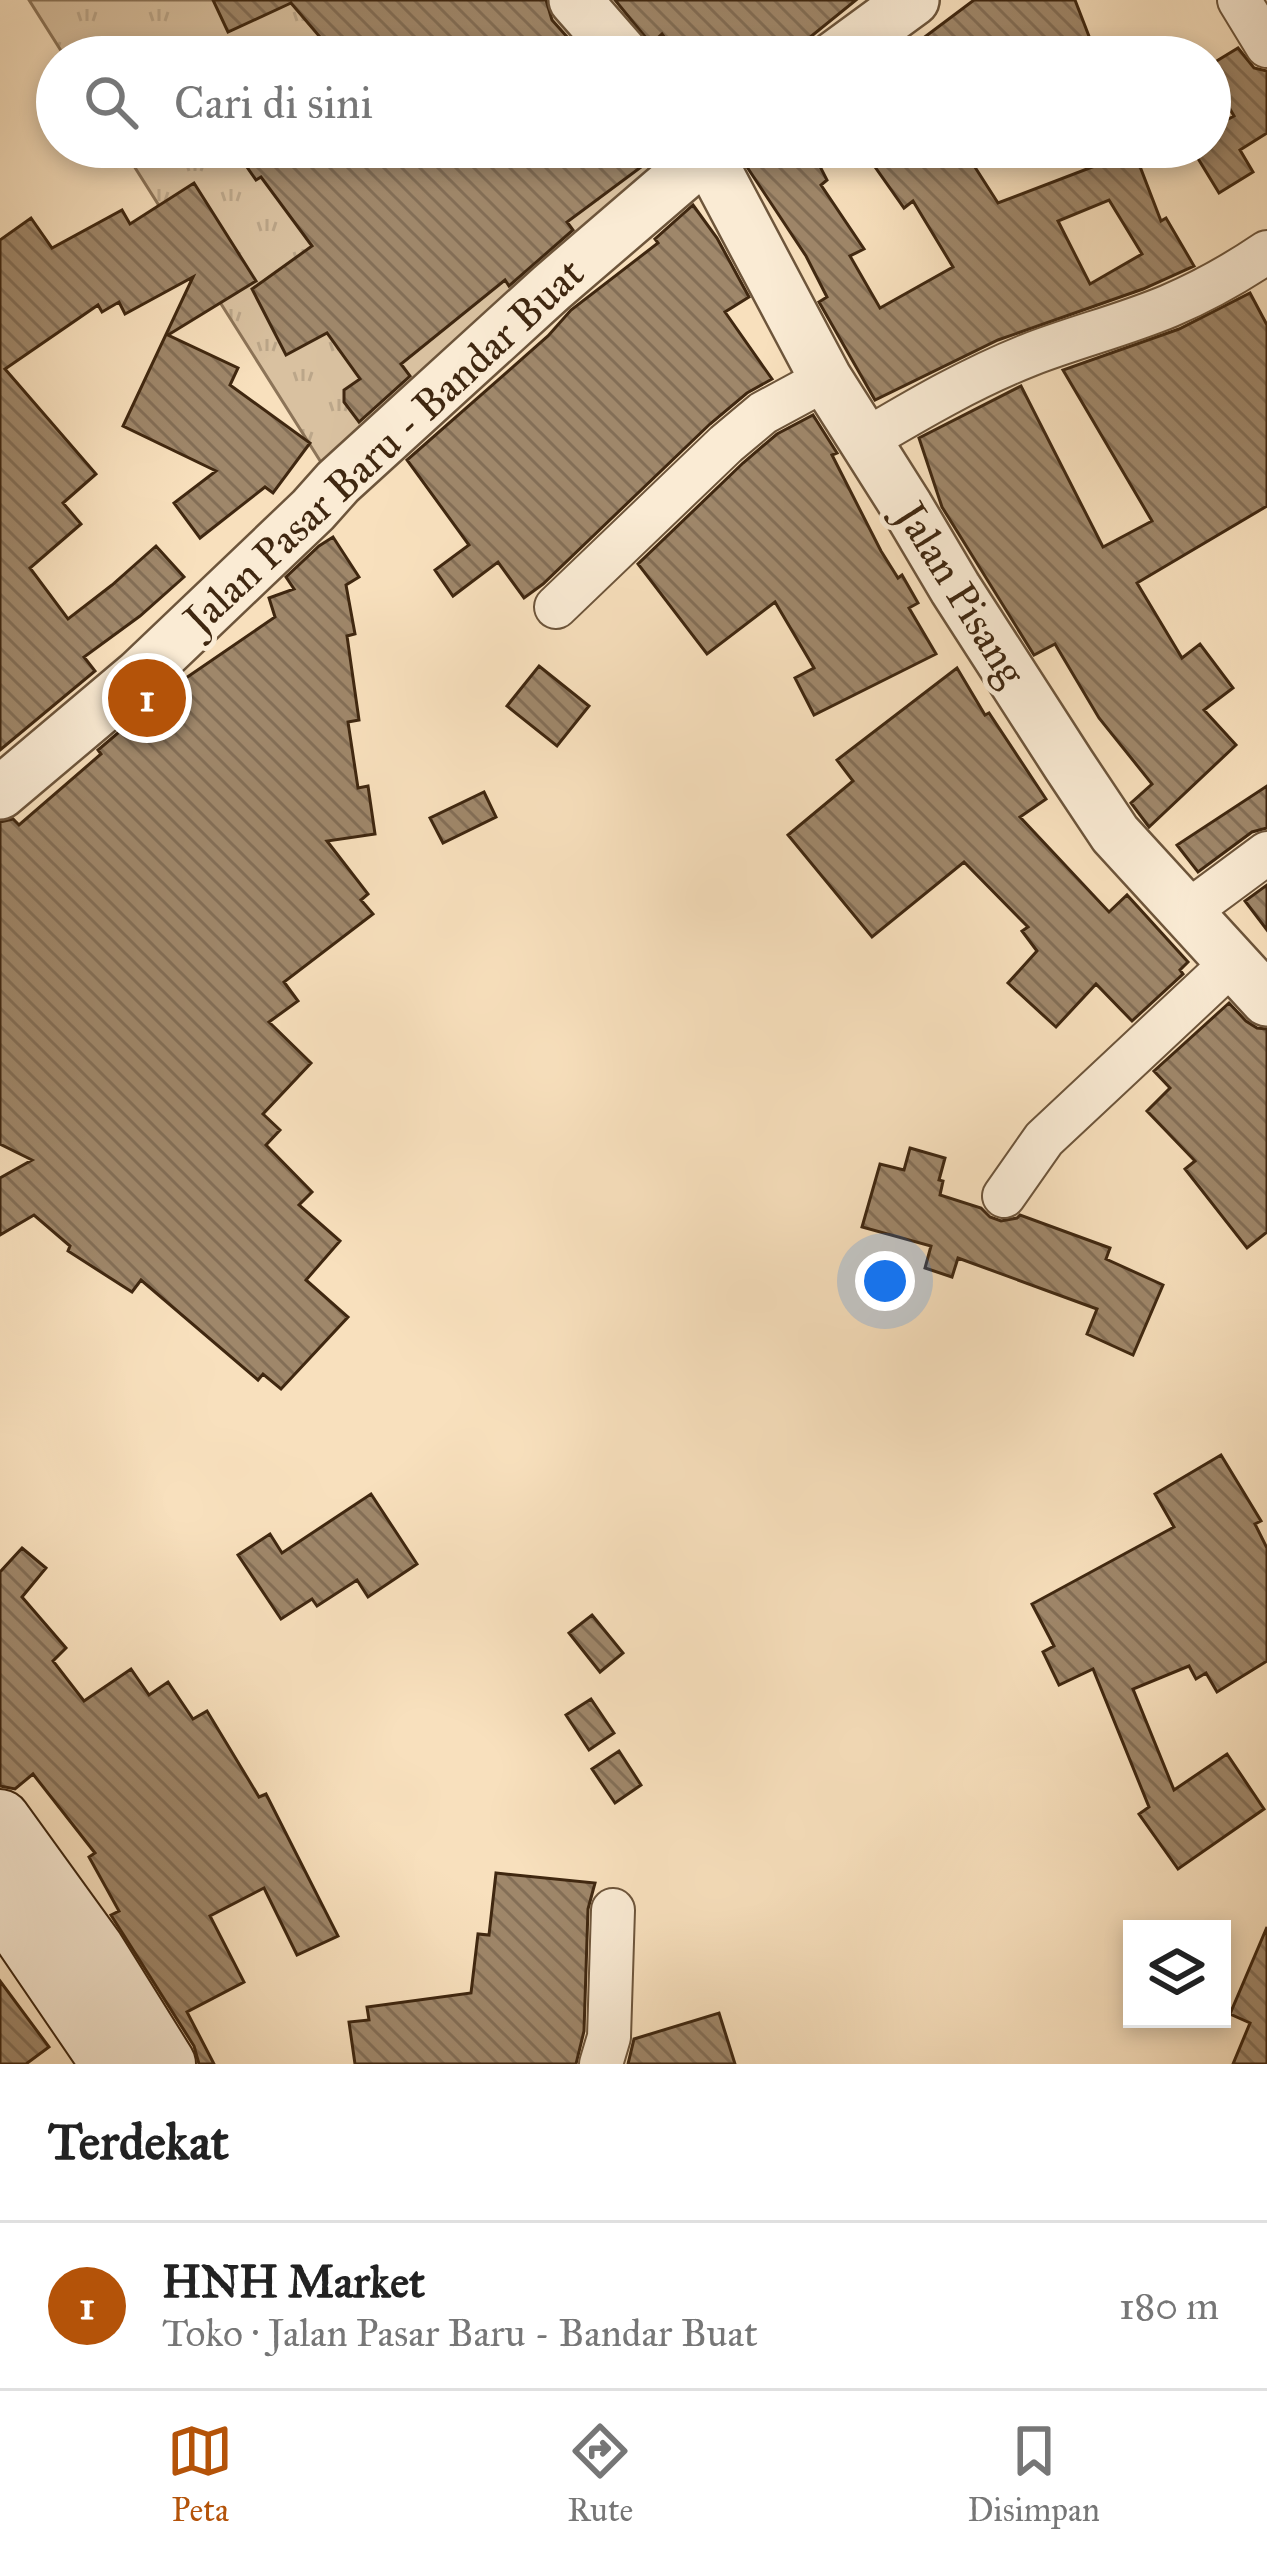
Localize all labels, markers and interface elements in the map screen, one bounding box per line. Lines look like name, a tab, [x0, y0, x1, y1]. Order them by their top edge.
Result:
search box	[36, 36, 1231, 168]
icon: search	[78, 69, 144, 135]
text: Cari di sini	[174, 75, 373, 130]
street label: Jalan Pasar Baru - Bandar Buat	[171, 247, 595, 648]
street label: Jalan Pisang	[882, 490, 1038, 695]
pin: 1	[108, 653, 186, 743]
your location	[855, 1251, 915, 1311]
map controls	[1123, 1920, 1231, 2028]
button: layers	[1123, 1920, 1231, 2028]
text: Terdekat	[48, 2111, 229, 2173]
text: HNH Market	[162, 2254, 425, 2309]
text: 1	[79, 2282, 95, 2330]
text: 180 m	[1119, 2282, 1219, 2330]
text: Toko · Jalan Pasar Baru - Bandar Buat	[162, 2309, 758, 2357]
tab: Peta	[167, 2418, 233, 2530]
tab: Rute	[567, 2418, 633, 2530]
tab: Disimpan	[968, 2418, 1100, 2530]

